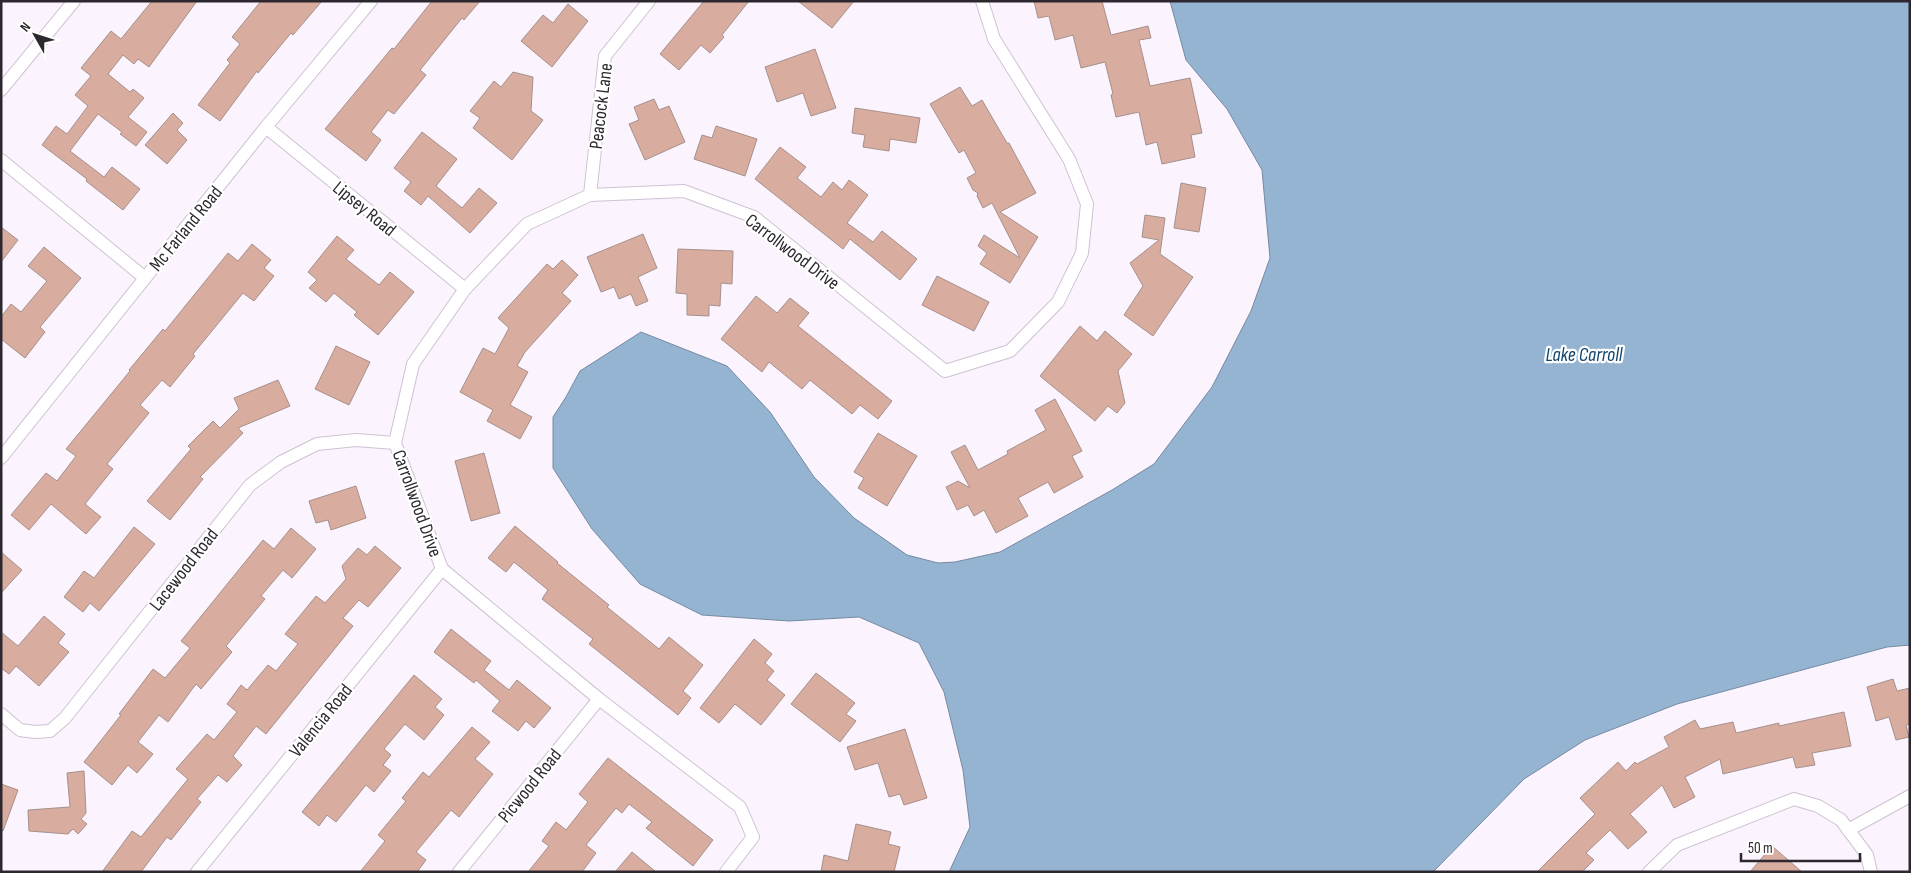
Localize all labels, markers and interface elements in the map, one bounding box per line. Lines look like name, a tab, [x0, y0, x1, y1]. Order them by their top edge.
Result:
north arrow	[10, 10, 60, 60]
text: N	[16, 19, 34, 35]
street label: Peacock Lane	[585, 62, 618, 150]
street label: Lipsey Road	[328, 177, 400, 242]
street label: Mc Farland Road	[145, 182, 228, 276]
street label: Carrollwood Drive	[740, 209, 844, 295]
water label: Lake Carroll	[1546, 343, 1624, 367]
street label: Carrollwood Drive	[387, 447, 447, 560]
street label: Lacewood Road	[145, 524, 224, 616]
street label: Valencia Road	[285, 680, 358, 762]
street label: Picwood Road	[493, 744, 567, 827]
scale bar	[1741, 830, 1860, 862]
text: 50 m	[1748, 839, 1773, 858]

